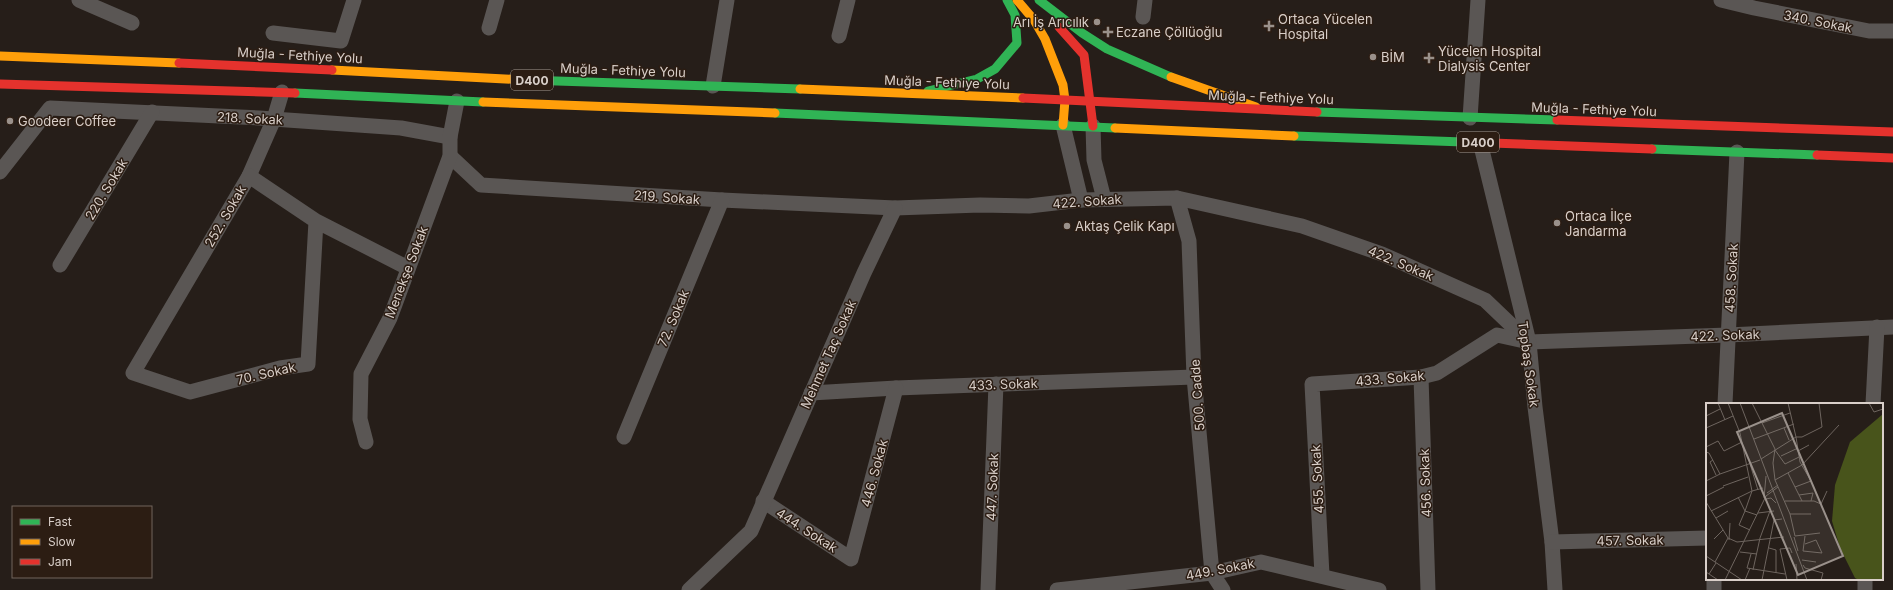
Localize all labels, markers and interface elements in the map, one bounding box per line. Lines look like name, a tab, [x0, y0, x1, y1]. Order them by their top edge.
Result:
street label: 340. Sokak	[1782, 7, 1854, 35]
place label: Ortaca Yücelen Hospital	[1278, 11, 1373, 42]
place label: Arı İş Arıcılık	[1013, 14, 1089, 30]
marker: Arı İş Arıcılık	[1092, 17, 1102, 27]
marker: Ortaca Yücelen Hospital	[1263, 20, 1275, 32]
place label: Eczane Çöllüoğlu	[1116, 24, 1222, 40]
marker: Eczane Çöllüoğlu	[1103, 27, 1113, 37]
place label: Yücelen Hospital Dialysis Center	[1438, 43, 1541, 74]
street label: Muğla - Fethiye Yolu	[237, 44, 363, 66]
place label: BİM	[1381, 49, 1405, 65]
marker: BİM	[1368, 52, 1378, 62]
marker: Yücelen Hospital Dialysis Center	[1423, 52, 1435, 64]
street label: Muğla - Fethiye Yolu	[560, 60, 686, 80]
road number: D400	[511, 70, 553, 90]
street label: Muğla - Fethiye Yolu	[884, 72, 1010, 92]
street label: Muğla - Fethiye Yolu	[1208, 87, 1334, 107]
street label: Muğla - Fethiye Yolu	[1531, 99, 1657, 119]
street label: 218. Sokak	[217, 108, 283, 128]
place label: Goodeer Coffee	[18, 113, 116, 129]
marker: Goodeer Coffee	[5, 116, 15, 126]
road number: D400	[1457, 132, 1499, 152]
street label: 220. Sokak	[81, 155, 131, 223]
street label: 252. Sokak	[201, 182, 249, 250]
street label: 219. Sokak	[633, 187, 701, 207]
street label: 422. Sokak	[1052, 191, 1122, 211]
place label: Ortaca İlçe Jandarma	[1565, 208, 1632, 239]
place label: Aktaş Çelik Kapı	[1075, 218, 1175, 234]
marker: Ortaca İlçe Jandarma	[1552, 218, 1562, 228]
marker: Aktaş Çelik Kapı	[1062, 221, 1072, 231]
street label: Menekşe Sokak	[381, 224, 431, 320]
street label: 422. Sokak	[1366, 242, 1436, 284]
street label: 458. Sokak	[1721, 243, 1741, 313]
street label: 72. Sokak	[654, 287, 692, 349]
street label: Mehmet Taç Sokak	[797, 297, 859, 411]
street label: Topbaş Sokak	[1515, 320, 1543, 408]
street label: 422. Sokak	[1690, 326, 1760, 344]
street label: 70. Sokak	[235, 358, 297, 388]
street label: 500. Cadde	[1187, 359, 1207, 431]
street label: 433. Sokak	[1355, 367, 1425, 389]
street label: 433. Sokak	[968, 375, 1038, 393]
inset map	[1706, 403, 1883, 580]
street label: 446. Sokak	[857, 437, 891, 509]
street label: 455. Sokak	[1307, 444, 1327, 514]
street label: 456. Sokak	[1416, 448, 1434, 518]
street label: 447. Sokak	[983, 453, 1001, 521]
street label: 444. Sokak	[773, 504, 841, 556]
legend	[12, 506, 152, 578]
text: Fast	[48, 514, 72, 529]
street label: 457. Sokak	[1596, 531, 1664, 549]
text: Slow	[48, 534, 76, 549]
text: Jam	[48, 554, 72, 569]
street label: 449. Sokak	[1184, 555, 1256, 583]

